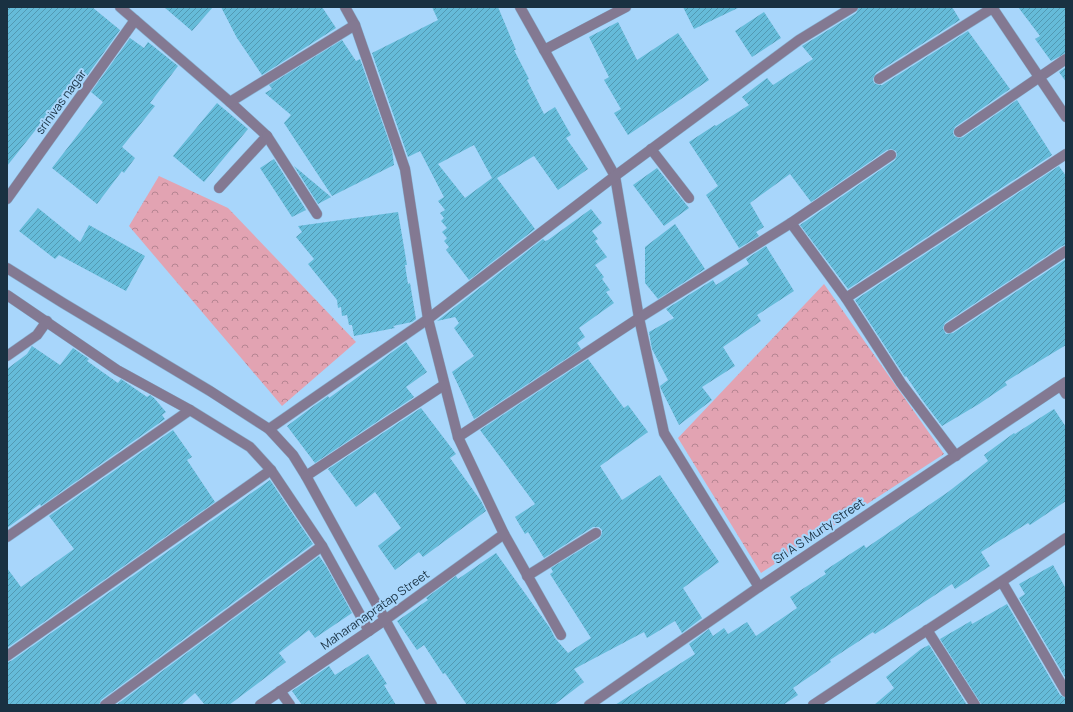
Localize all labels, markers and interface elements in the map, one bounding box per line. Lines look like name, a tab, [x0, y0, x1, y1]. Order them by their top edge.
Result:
street label: srinivas nagar	[31, 65, 90, 138]
street label: Sri A S Murty Street	[770, 494, 868, 568]
street label: Maharanapratap Street	[317, 565, 433, 654]

